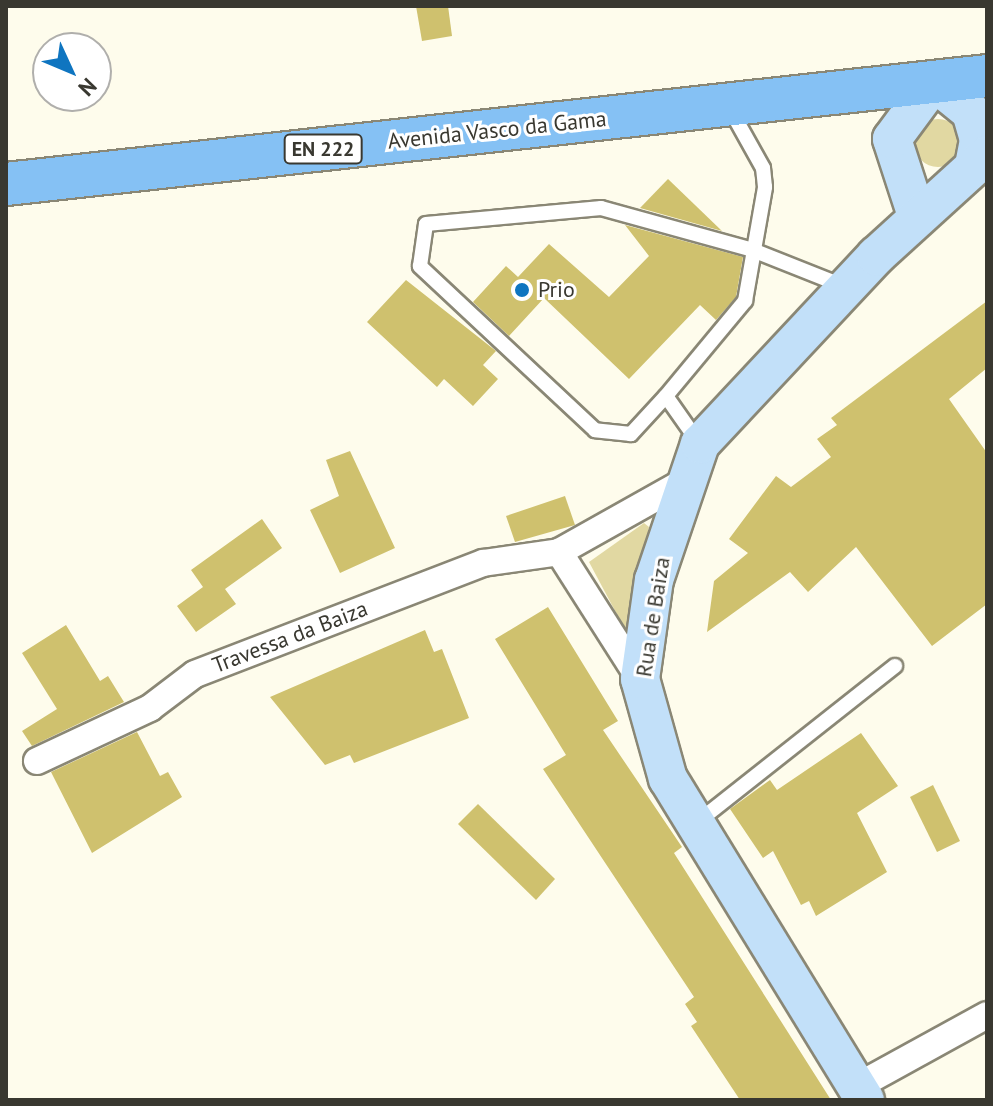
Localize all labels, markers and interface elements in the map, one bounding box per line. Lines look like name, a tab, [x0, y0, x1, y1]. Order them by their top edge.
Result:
north arrow	[32, 32, 112, 112]
text: N	[73, 72, 103, 102]
street label: Avenida Vasco da Gama	[386, 105, 608, 155]
road number: EN 222	[283, 133, 363, 165]
place label: Prio	[538, 277, 575, 303]
marker: Prio	[513, 281, 531, 299]
street label: Rua de Baiza	[631, 555, 675, 679]
street label: Travessa da Baiza	[209, 595, 371, 679]

